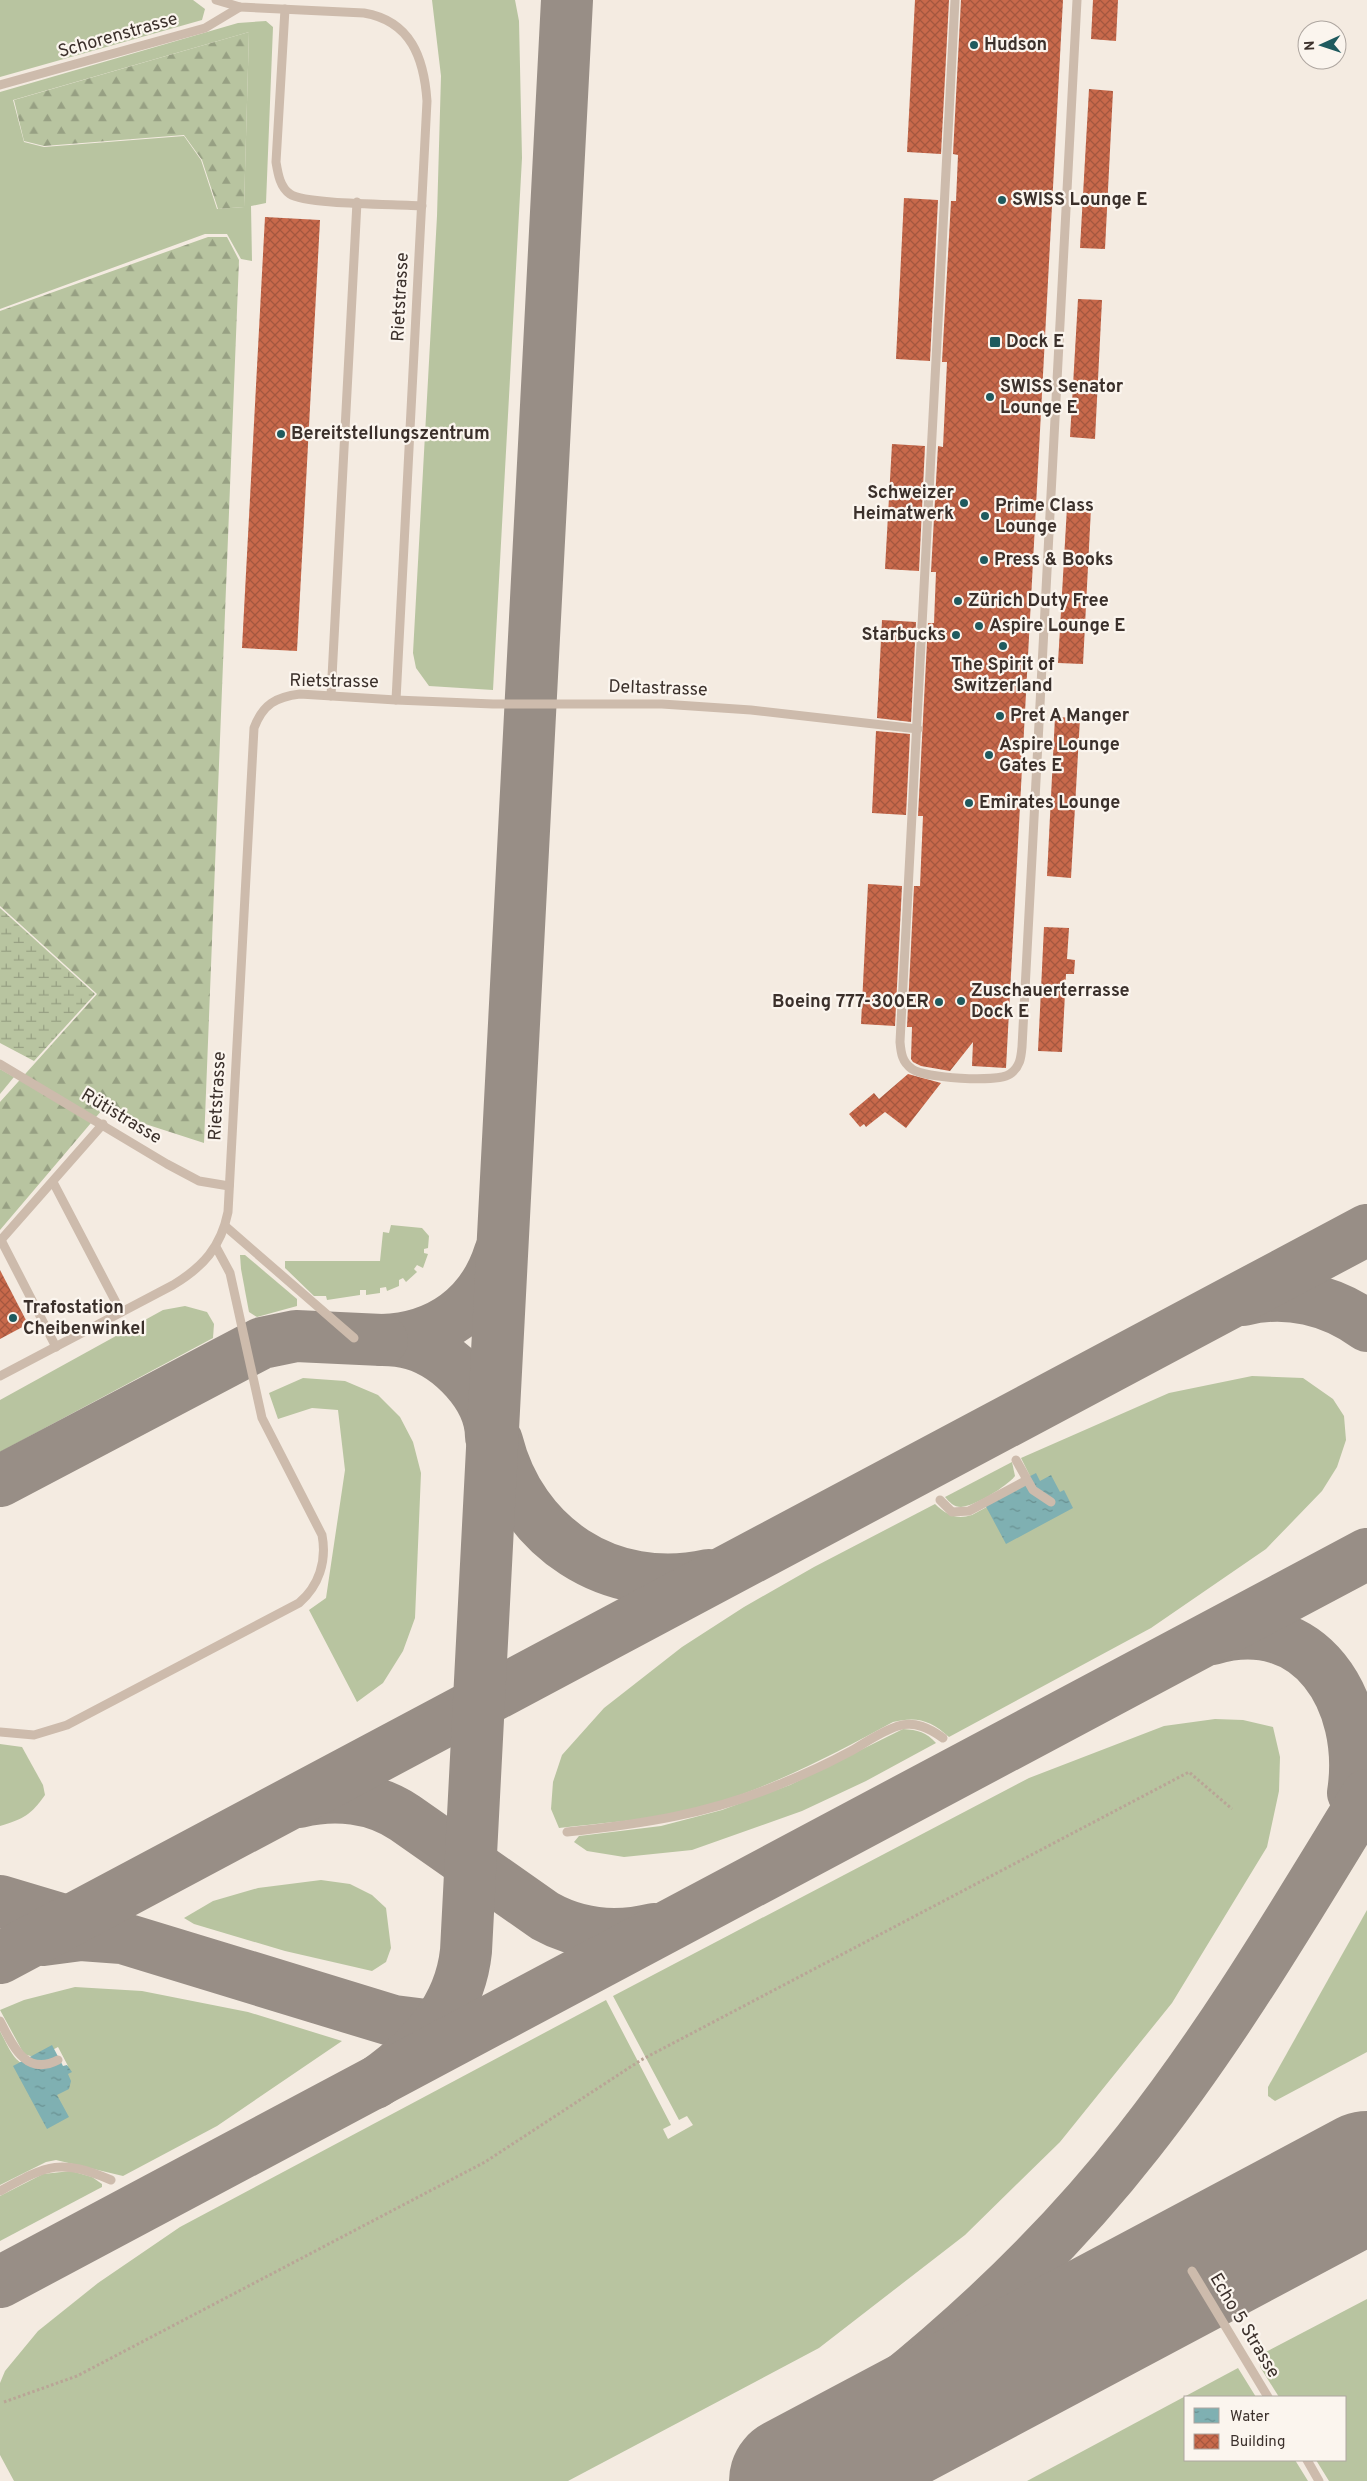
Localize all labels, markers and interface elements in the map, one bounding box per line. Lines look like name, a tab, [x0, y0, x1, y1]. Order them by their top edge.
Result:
street label: Schorenstrasse	[56, 8, 180, 64]
north arrow	[1297, 20, 1347, 70]
place label: Hudson	[984, 34, 1047, 57]
marker: Hudson	[968, 39, 980, 51]
text: N	[1302, 40, 1319, 51]
place label: SWISS Lounge E	[1012, 189, 1147, 212]
marker: SWISS Lounge E	[996, 194, 1008, 206]
street label: Rietstrasse	[387, 252, 415, 342]
place label: Dock E	[1006, 331, 1064, 354]
marker: Dock E	[988, 335, 1002, 349]
place label: SWISS Senator Lounge E	[1000, 376, 1124, 420]
marker: SWISS Senator Lounge E	[984, 391, 996, 403]
place label: Bereitstellungszentrum	[291, 423, 490, 446]
marker: Bereitstellungszentrum	[275, 428, 287, 440]
place label: Schweizer Heimatwerk	[853, 482, 955, 526]
place label: Prime Class Lounge	[995, 495, 1094, 539]
marker: Schweizer Heimatwerk	[958, 497, 970, 509]
marker: Prime Class Lounge	[979, 510, 991, 522]
place label: Press & Books	[994, 549, 1113, 572]
marker: Press & Books	[978, 554, 990, 566]
place label: Zürich Duty Free	[968, 590, 1109, 613]
marker: Zürich Duty Free	[952, 595, 964, 607]
place label: Aspire Lounge E	[989, 615, 1125, 638]
marker: Aspire Lounge E	[973, 620, 985, 632]
place label: Starbucks	[862, 624, 946, 647]
marker: Starbucks	[950, 629, 962, 641]
marker: The Spirit of Switzerland	[997, 640, 1009, 652]
place label: The Spirit of Switzerland	[951, 654, 1055, 698]
street label: Rietstrasse	[289, 670, 379, 694]
street label: Deltastrasse	[608, 676, 708, 702]
place label: Pret A Manger	[1010, 705, 1130, 728]
marker: Pret A Manger	[994, 710, 1006, 722]
place label: Aspire Lounge Gates E	[999, 734, 1120, 778]
marker: Aspire Lounge Gates E	[983, 749, 995, 761]
place label: Emirates Lounge	[979, 792, 1120, 815]
marker: Emirates Lounge	[963, 797, 975, 809]
place label: Zuschauerterrasse Dock E	[971, 980, 1130, 1024]
place label: Boeing 777-300ER	[772, 991, 929, 1014]
marker: Zuschauerterrasse Dock E	[955, 995, 967, 1007]
marker: Boeing 777-300ER	[933, 996, 945, 1008]
street label: Rietstrasse	[204, 1051, 232, 1141]
street label: Rütistrasse	[77, 1084, 165, 1150]
place label: Trafostation Cheibenwinkel	[23, 1297, 146, 1341]
marker: Trafostation Cheibenwinkel	[7, 1312, 19, 1324]
street label: Echo 5 Strasse	[1204, 2269, 1284, 2383]
legend	[1184, 2396, 1347, 2461]
text: Water	[1230, 2408, 1270, 2427]
text: Building	[1230, 2433, 1285, 2452]

